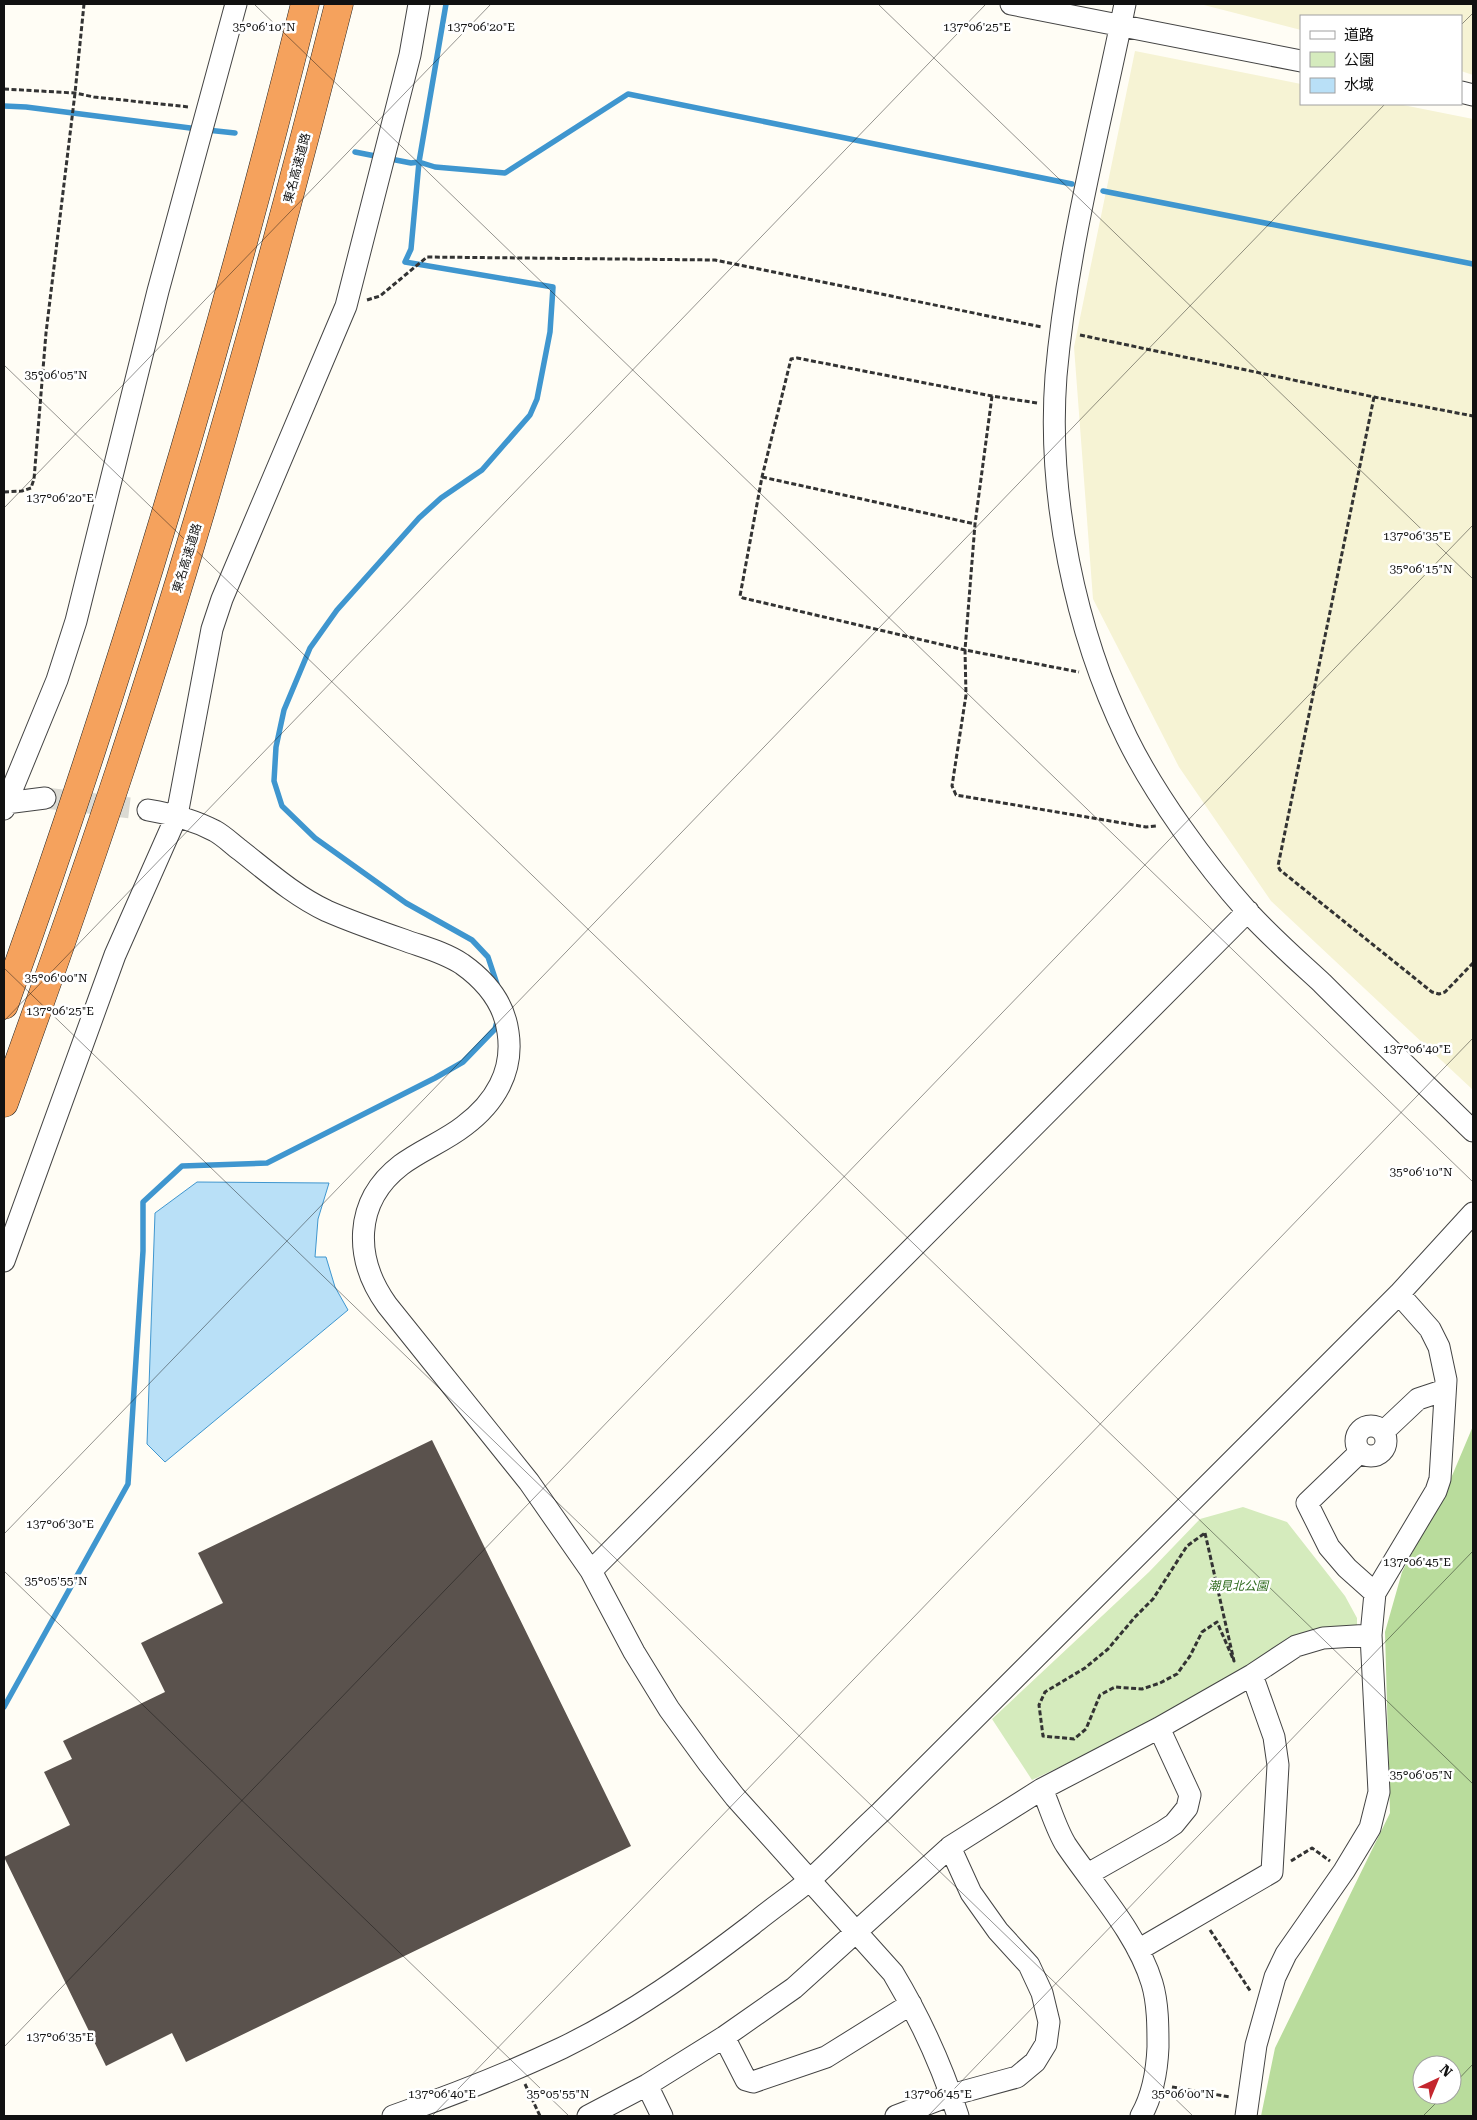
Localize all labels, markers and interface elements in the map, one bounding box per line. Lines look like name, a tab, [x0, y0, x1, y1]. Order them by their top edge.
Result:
legend	[1300, 15, 1462, 105]
text: 35°06'10"N	[232, 20, 296, 34]
text: 137°06'20"E	[447, 20, 515, 34]
text: 137°06'25"E	[943, 20, 1011, 34]
text: 道路	[1344, 26, 1374, 44]
text: 公園	[1344, 51, 1374, 69]
text: 水域	[1344, 76, 1374, 94]
street label: 東名高速道路	[281, 131, 313, 205]
text: 35°06'05"N	[24, 368, 88, 382]
text: 137°06'20"E	[26, 491, 94, 505]
street label: 東名高速道路	[170, 522, 204, 594]
text: 137°06'35"E	[1383, 529, 1451, 543]
text: 35°06'15"N	[1389, 562, 1453, 576]
text: 35°06'00"N	[24, 971, 88, 985]
text: 137°06'25"E	[26, 1004, 94, 1018]
text: 137°06'40"E	[1383, 1042, 1451, 1056]
text: 35°06'10"N	[1389, 1165, 1453, 1179]
text: 137°06'30"E	[26, 1517, 94, 1531]
text: 137°06'45"E	[1383, 1555, 1451, 1569]
text: 35°05'55"N	[24, 1574, 88, 1588]
park label: 潮見北公園	[1208, 1579, 1270, 1593]
text: 35°06'05"N	[1389, 1768, 1453, 1782]
text: 137°06'35"E	[26, 2030, 94, 2044]
north arrow	[1412, 2055, 1462, 2105]
text: N	[1437, 2061, 1456, 2080]
text: 137°06'40"E	[408, 2087, 476, 2101]
text: 35°05'55"N	[526, 2087, 590, 2101]
text: 137°06'45"E	[904, 2087, 972, 2101]
text: 35°06'00"N	[1151, 2087, 1215, 2101]

